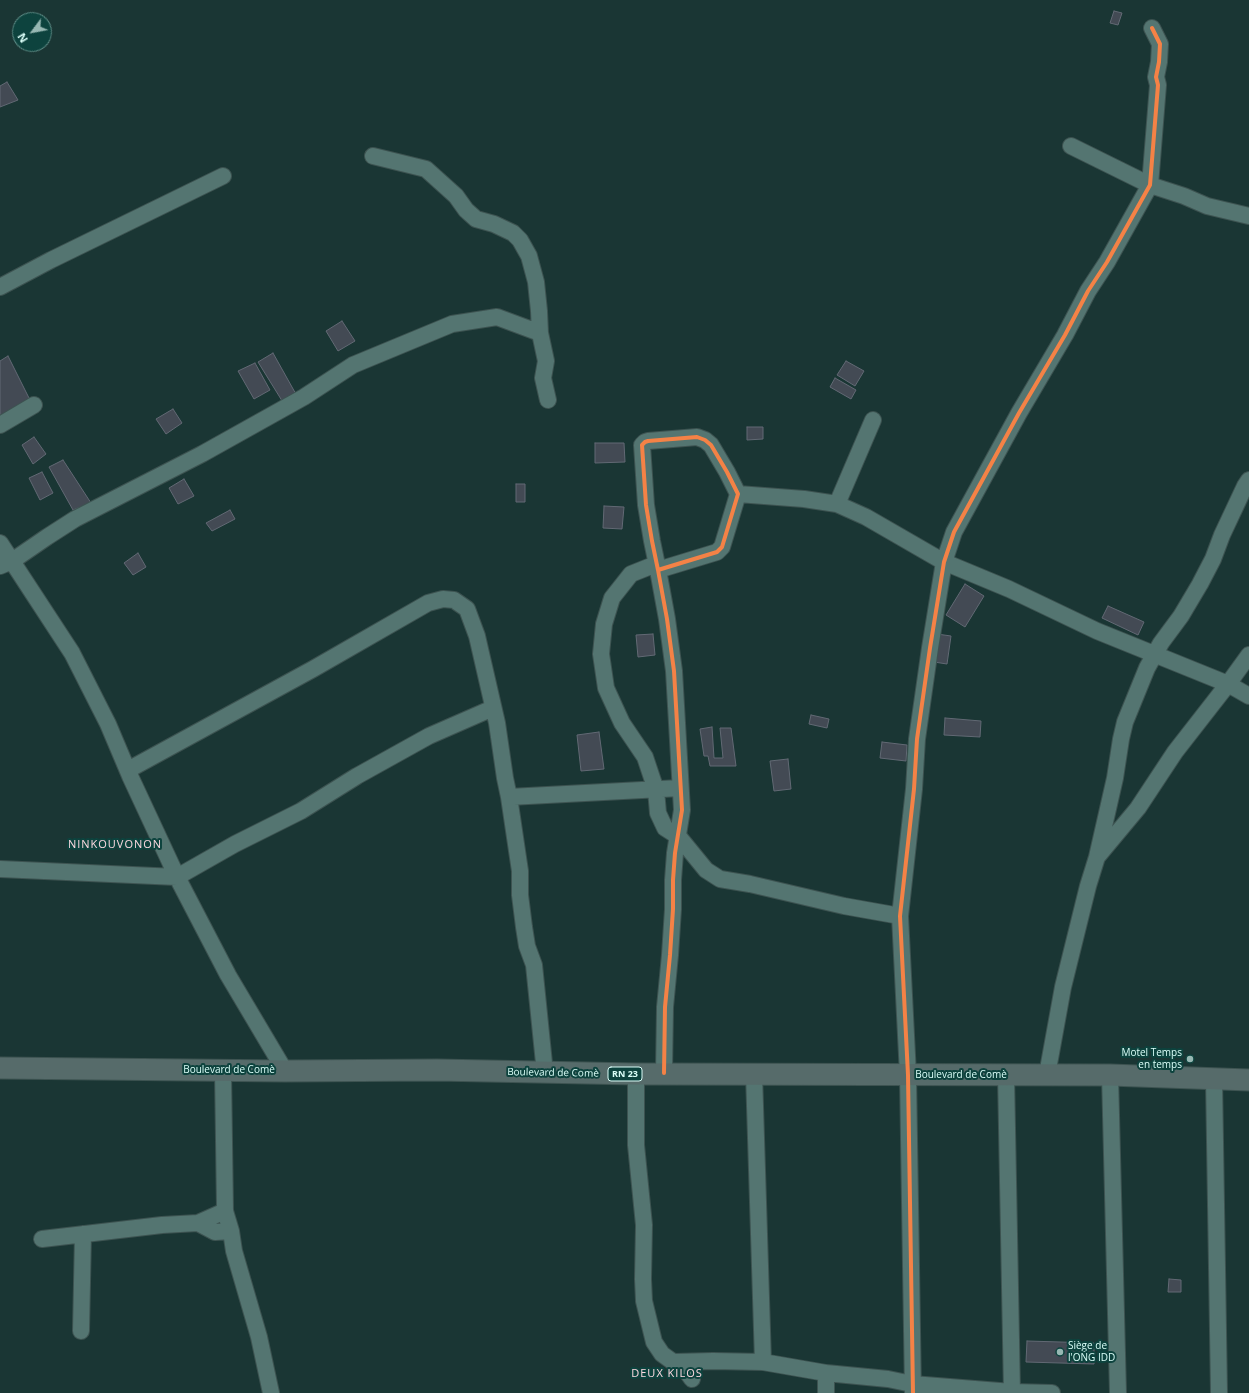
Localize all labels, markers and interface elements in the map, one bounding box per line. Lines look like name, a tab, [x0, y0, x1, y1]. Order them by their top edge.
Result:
north arrow	[12, 12, 52, 52]
text: N	[14, 30, 31, 46]
district label: NINKOUVONON	[68, 838, 162, 852]
place label: Motel Temps en temps	[1121, 1047, 1182, 1070]
marker: Motel Temps en temps	[1185, 1054, 1195, 1064]
street label: Boulevard de Comè	[183, 1064, 275, 1076]
street label: Boulevard de Comè	[507, 1066, 599, 1080]
road number: RN 23	[608, 1067, 642, 1081]
street label: Boulevard de Comè	[915, 1069, 1007, 1081]
place label: Siège de l'ONG IDD	[1068, 1340, 1115, 1364]
marker: Siège de l'ONG IDD	[1055, 1347, 1065, 1357]
district label: DEUX KILOS	[631, 1367, 703, 1381]

